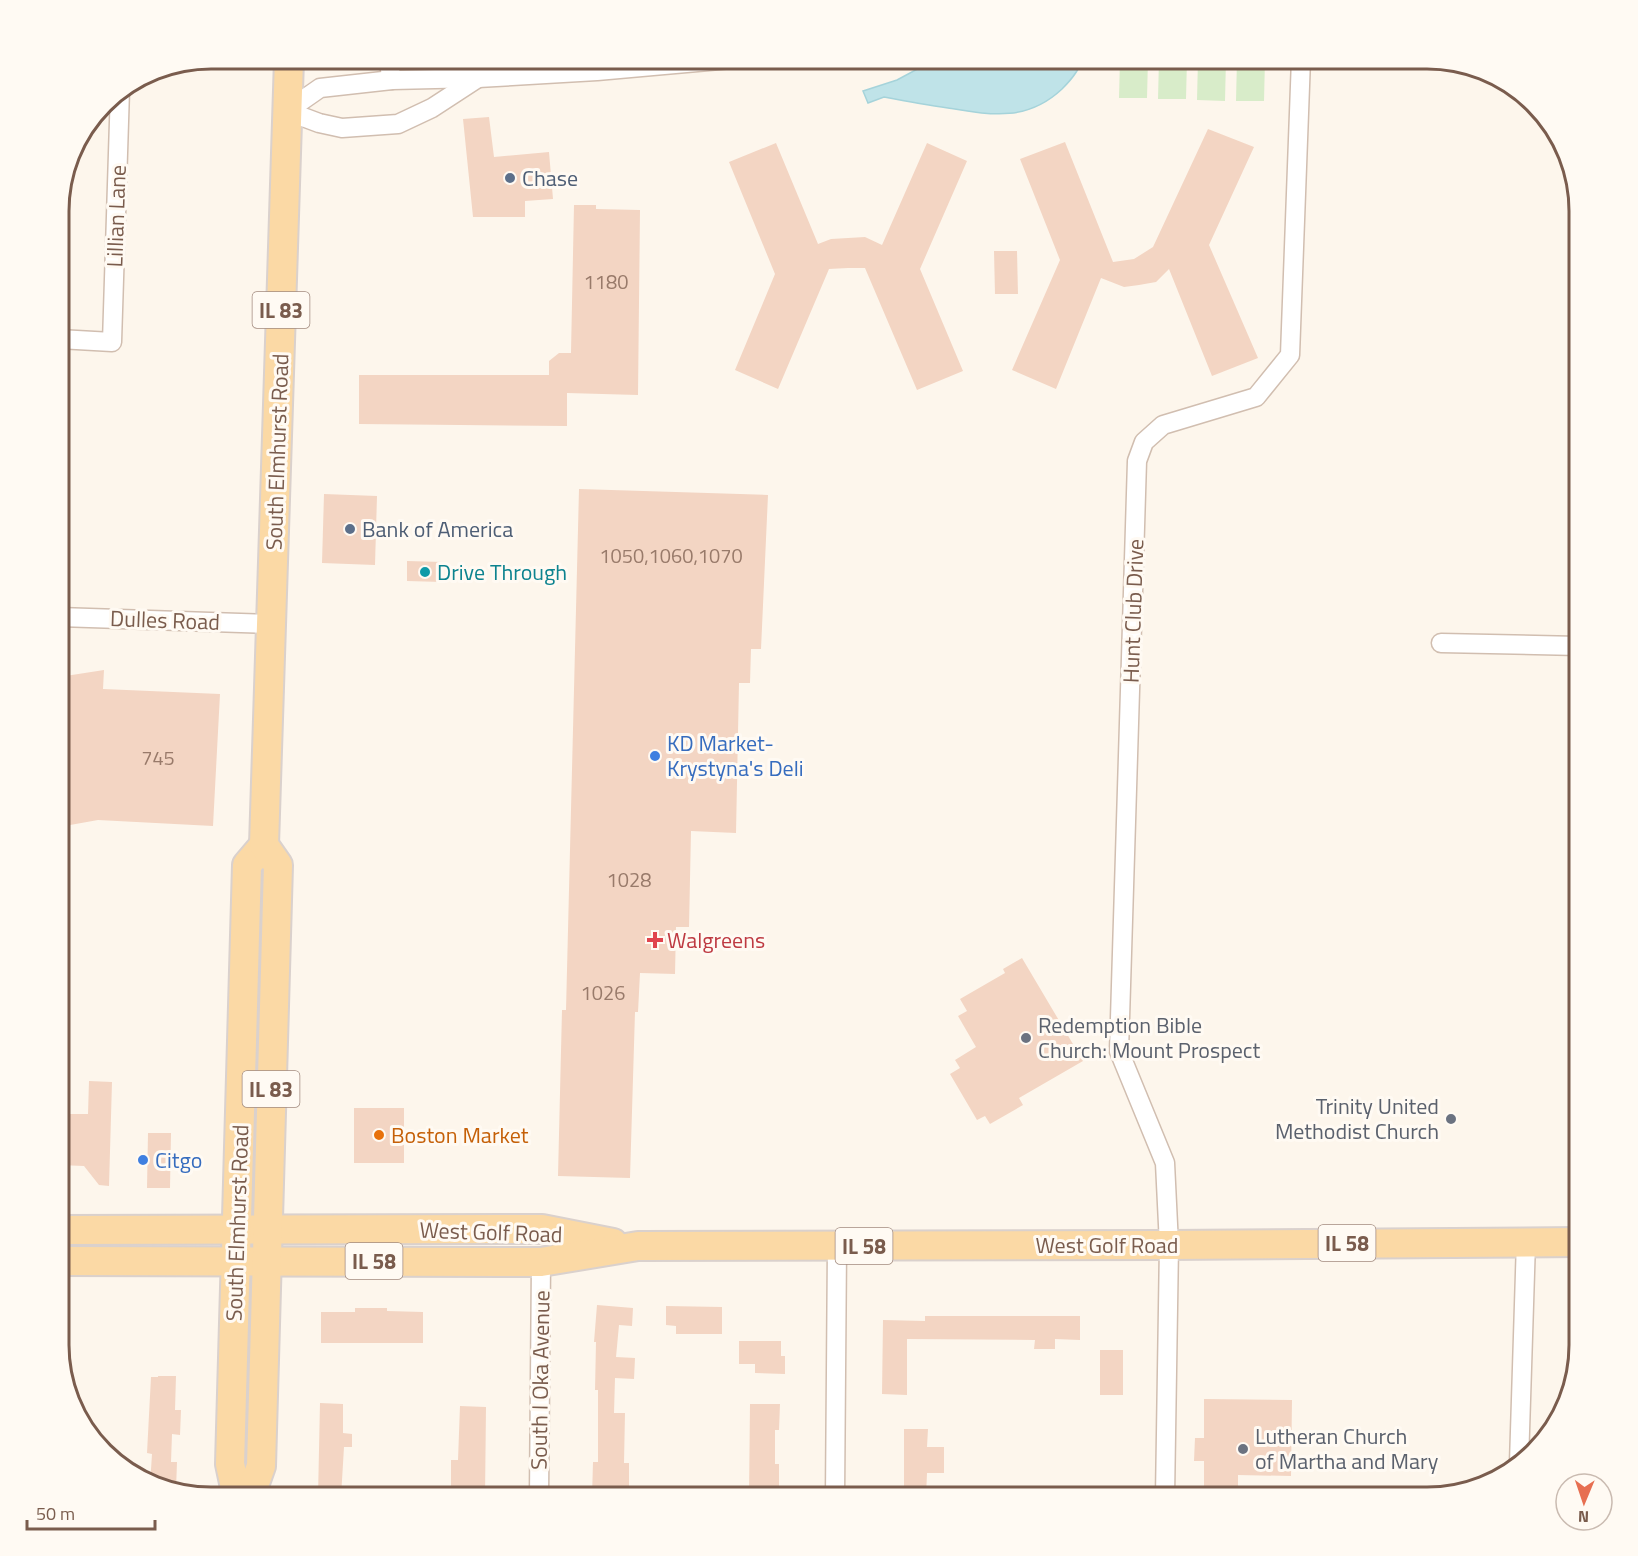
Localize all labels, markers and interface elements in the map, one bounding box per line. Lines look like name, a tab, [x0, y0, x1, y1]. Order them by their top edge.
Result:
place label: Chase	[522, 161, 578, 195]
street label: Lillian Lane	[97, 164, 135, 268]
marker: Chase	[503, 171, 517, 185]
house number: 1180	[584, 266, 628, 297]
road number: IL 83	[252, 292, 310, 328]
street label: South Elmhurst Road	[257, 353, 297, 551]
place label: Bank of America	[362, 512, 513, 546]
marker: Bank of America	[343, 522, 357, 536]
street label: Hunt Club Drive	[1113, 538, 1153, 684]
house number: 1050,1060,1070	[599, 540, 743, 571]
place label: Drive Through	[437, 555, 567, 589]
marker: Drive Through	[418, 565, 432, 579]
street label: Dulles Road	[110, 601, 220, 639]
place label: KD Market- Krystyna's Deli	[667, 726, 804, 785]
house number: 745	[141, 742, 175, 773]
marker: KD Market- Krystyna's Deli	[648, 749, 662, 763]
house number: 1028	[607, 864, 651, 895]
place label: Walgreens	[667, 923, 765, 957]
marker: Walgreens	[648, 933, 662, 947]
house number: 1026	[581, 977, 625, 1008]
place label: Redemption Bible Church: Mount Prospect	[1038, 1008, 1260, 1067]
marker: Redemption Bible Church: Mount Prospect	[1019, 1031, 1033, 1045]
road number: IL 83	[242, 1071, 300, 1107]
place label: Trinity United Methodist Church	[1275, 1089, 1439, 1148]
marker: Trinity United Methodist Church	[1444, 1112, 1458, 1126]
place label: Boston Market	[391, 1118, 529, 1152]
street label: South Elmhurst Road	[217, 1124, 257, 1322]
marker: Boston Market	[372, 1128, 386, 1142]
place label: Citgo	[155, 1143, 202, 1177]
marker: Citgo	[136, 1153, 150, 1167]
street label: West Golf Road	[419, 1213, 563, 1251]
road number: IL 58	[1318, 1225, 1376, 1261]
road number: IL 58	[836, 1228, 892, 1264]
street label: West Golf Road	[1036, 1228, 1178, 1262]
road number: IL 58	[346, 1243, 403, 1279]
street label: South I Oka Avenue	[521, 1290, 559, 1470]
place label: Lutheran Church of Martha and Mary	[1255, 1419, 1439, 1478]
marker: Lutheran Church of Martha and Mary	[1236, 1442, 1250, 1456]
north arrow	[1554, 1472, 1614, 1532]
scale bar	[27, 1493, 154, 1531]
text: 50 m	[36, 1500, 75, 1527]
text: N	[1578, 1505, 1589, 1529]

